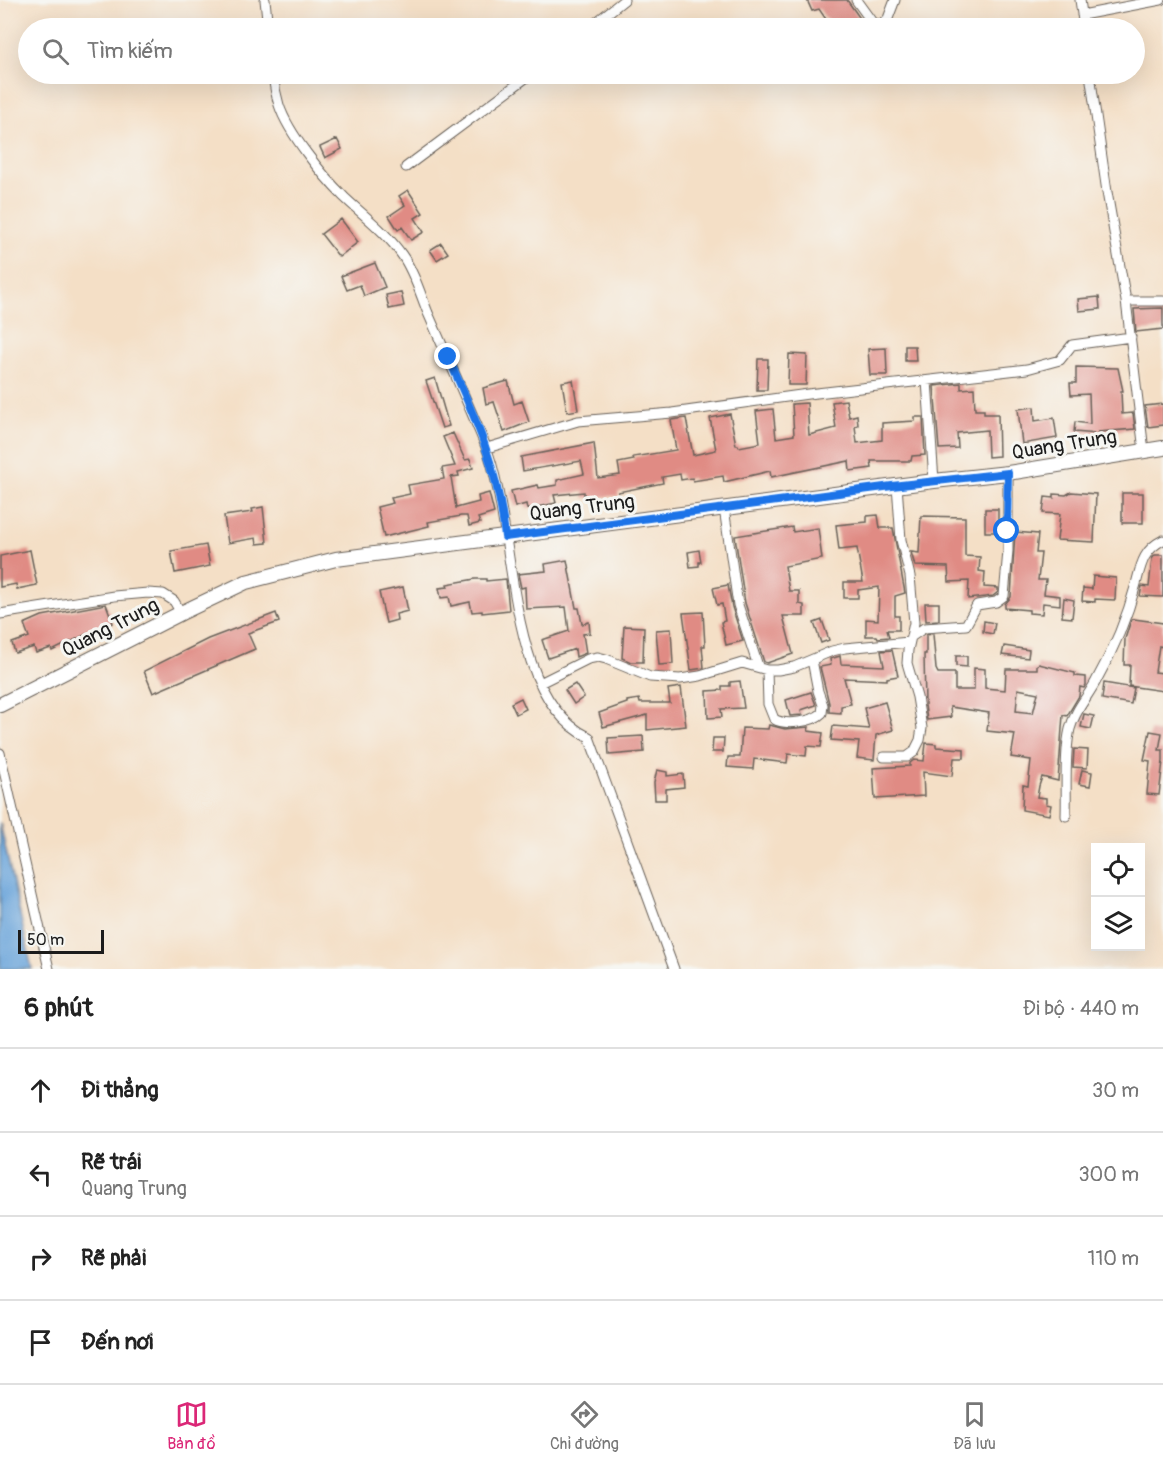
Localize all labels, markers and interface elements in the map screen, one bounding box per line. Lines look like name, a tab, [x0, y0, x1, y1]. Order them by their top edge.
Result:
search box	[18, 18, 1145, 84]
icon: search	[39, 35, 72, 68]
text: Tìm kiếm	[87, 37, 173, 65]
route end	[434, 343, 460, 369]
street label: Quang Trung	[1010, 424, 1118, 465]
street label: Quang Trung	[528, 489, 636, 526]
route start	[993, 517, 1019, 543]
street label: Quang Trung	[57, 592, 163, 663]
map controls	[1091, 843, 1145, 951]
button: locate	[1091, 843, 1145, 897]
button: layers	[1091, 897, 1145, 951]
scale bar	[18, 927, 104, 954]
text: 50 m	[27, 930, 64, 950]
text: 6 phút	[24, 992, 93, 1024]
text: Đi bộ · 440 m	[1023, 996, 1139, 1021]
icon: ahead	[24, 1074, 57, 1107]
text: Đi thẳng	[81, 1076, 159, 1104]
text: 30 m	[1092, 1078, 1139, 1103]
text: Rẽ trái	[81, 1148, 141, 1176]
icon: left	[24, 1158, 57, 1191]
text: 300 m	[1078, 1162, 1139, 1187]
text: Quang Trung	[81, 1176, 187, 1201]
icon: right	[24, 1242, 57, 1275]
text: Rẽ phải	[81, 1244, 146, 1272]
text: 110 m	[1088, 1246, 1139, 1271]
icon: arrive	[24, 1326, 57, 1359]
text: Đến nơi	[81, 1328, 153, 1356]
tab: Bản đồ	[167, 1398, 215, 1454]
tab: Chỉ đường	[550, 1398, 619, 1454]
tab: Đã lưu	[953, 1398, 996, 1454]

